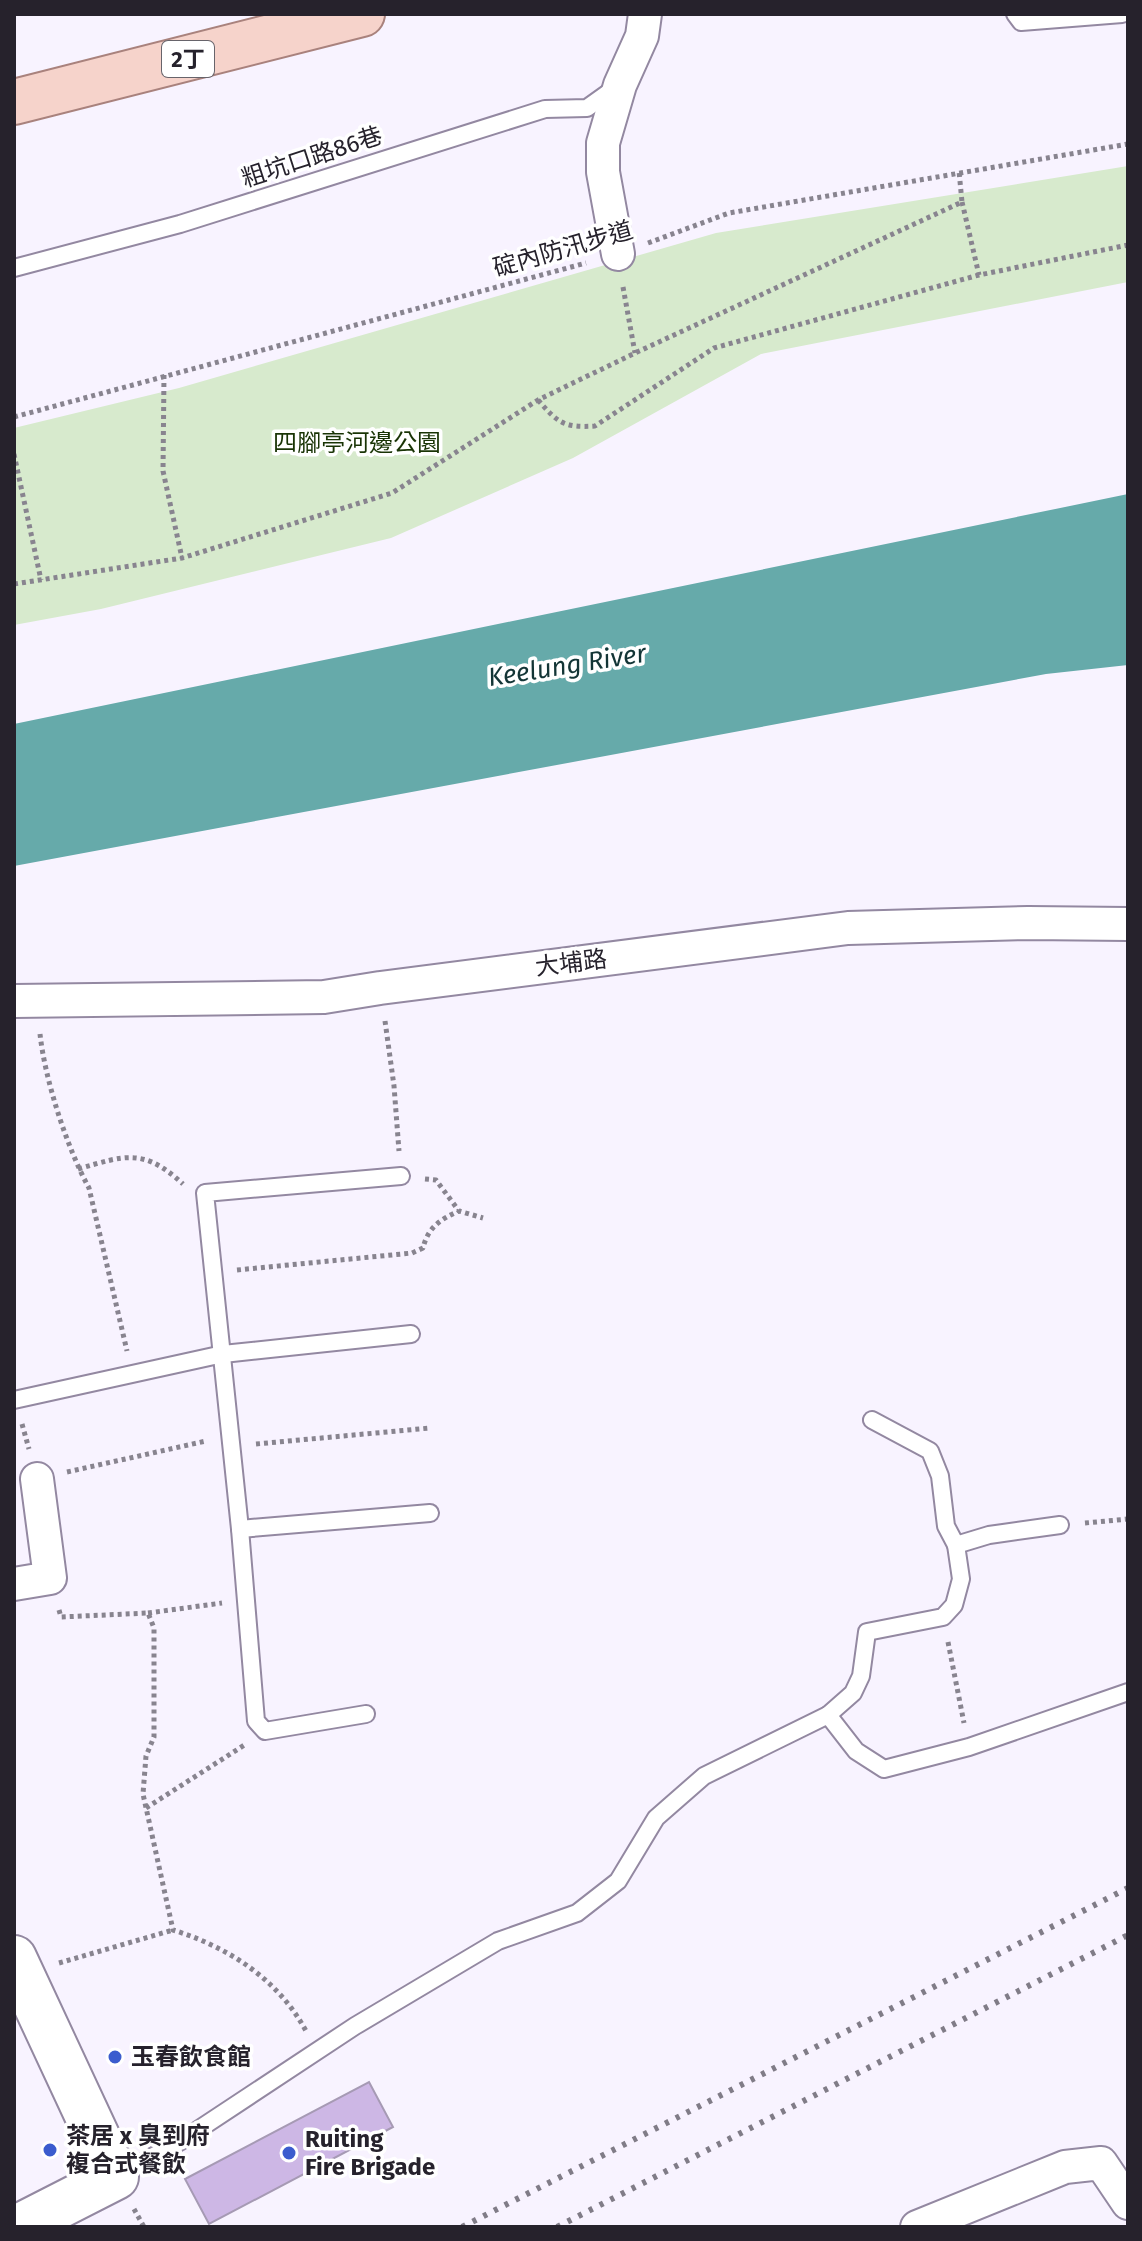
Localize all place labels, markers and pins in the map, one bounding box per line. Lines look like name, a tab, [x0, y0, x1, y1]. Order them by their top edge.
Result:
place label: 玉春飲食館	[131, 2043, 251, 2071]
marker: 玉春飲食館	[106, 2048, 124, 2066]
place label: 茶居 x 臭到府 複合式餐飲	[66, 2122, 210, 2178]
place label: Ruiting Fire Brigade	[305, 2125, 435, 2181]
marker: 茶居 x 臭到府 複合式餐飲	[41, 2141, 59, 2159]
marker: Ruiting Fire Brigade	[280, 2144, 298, 2162]

